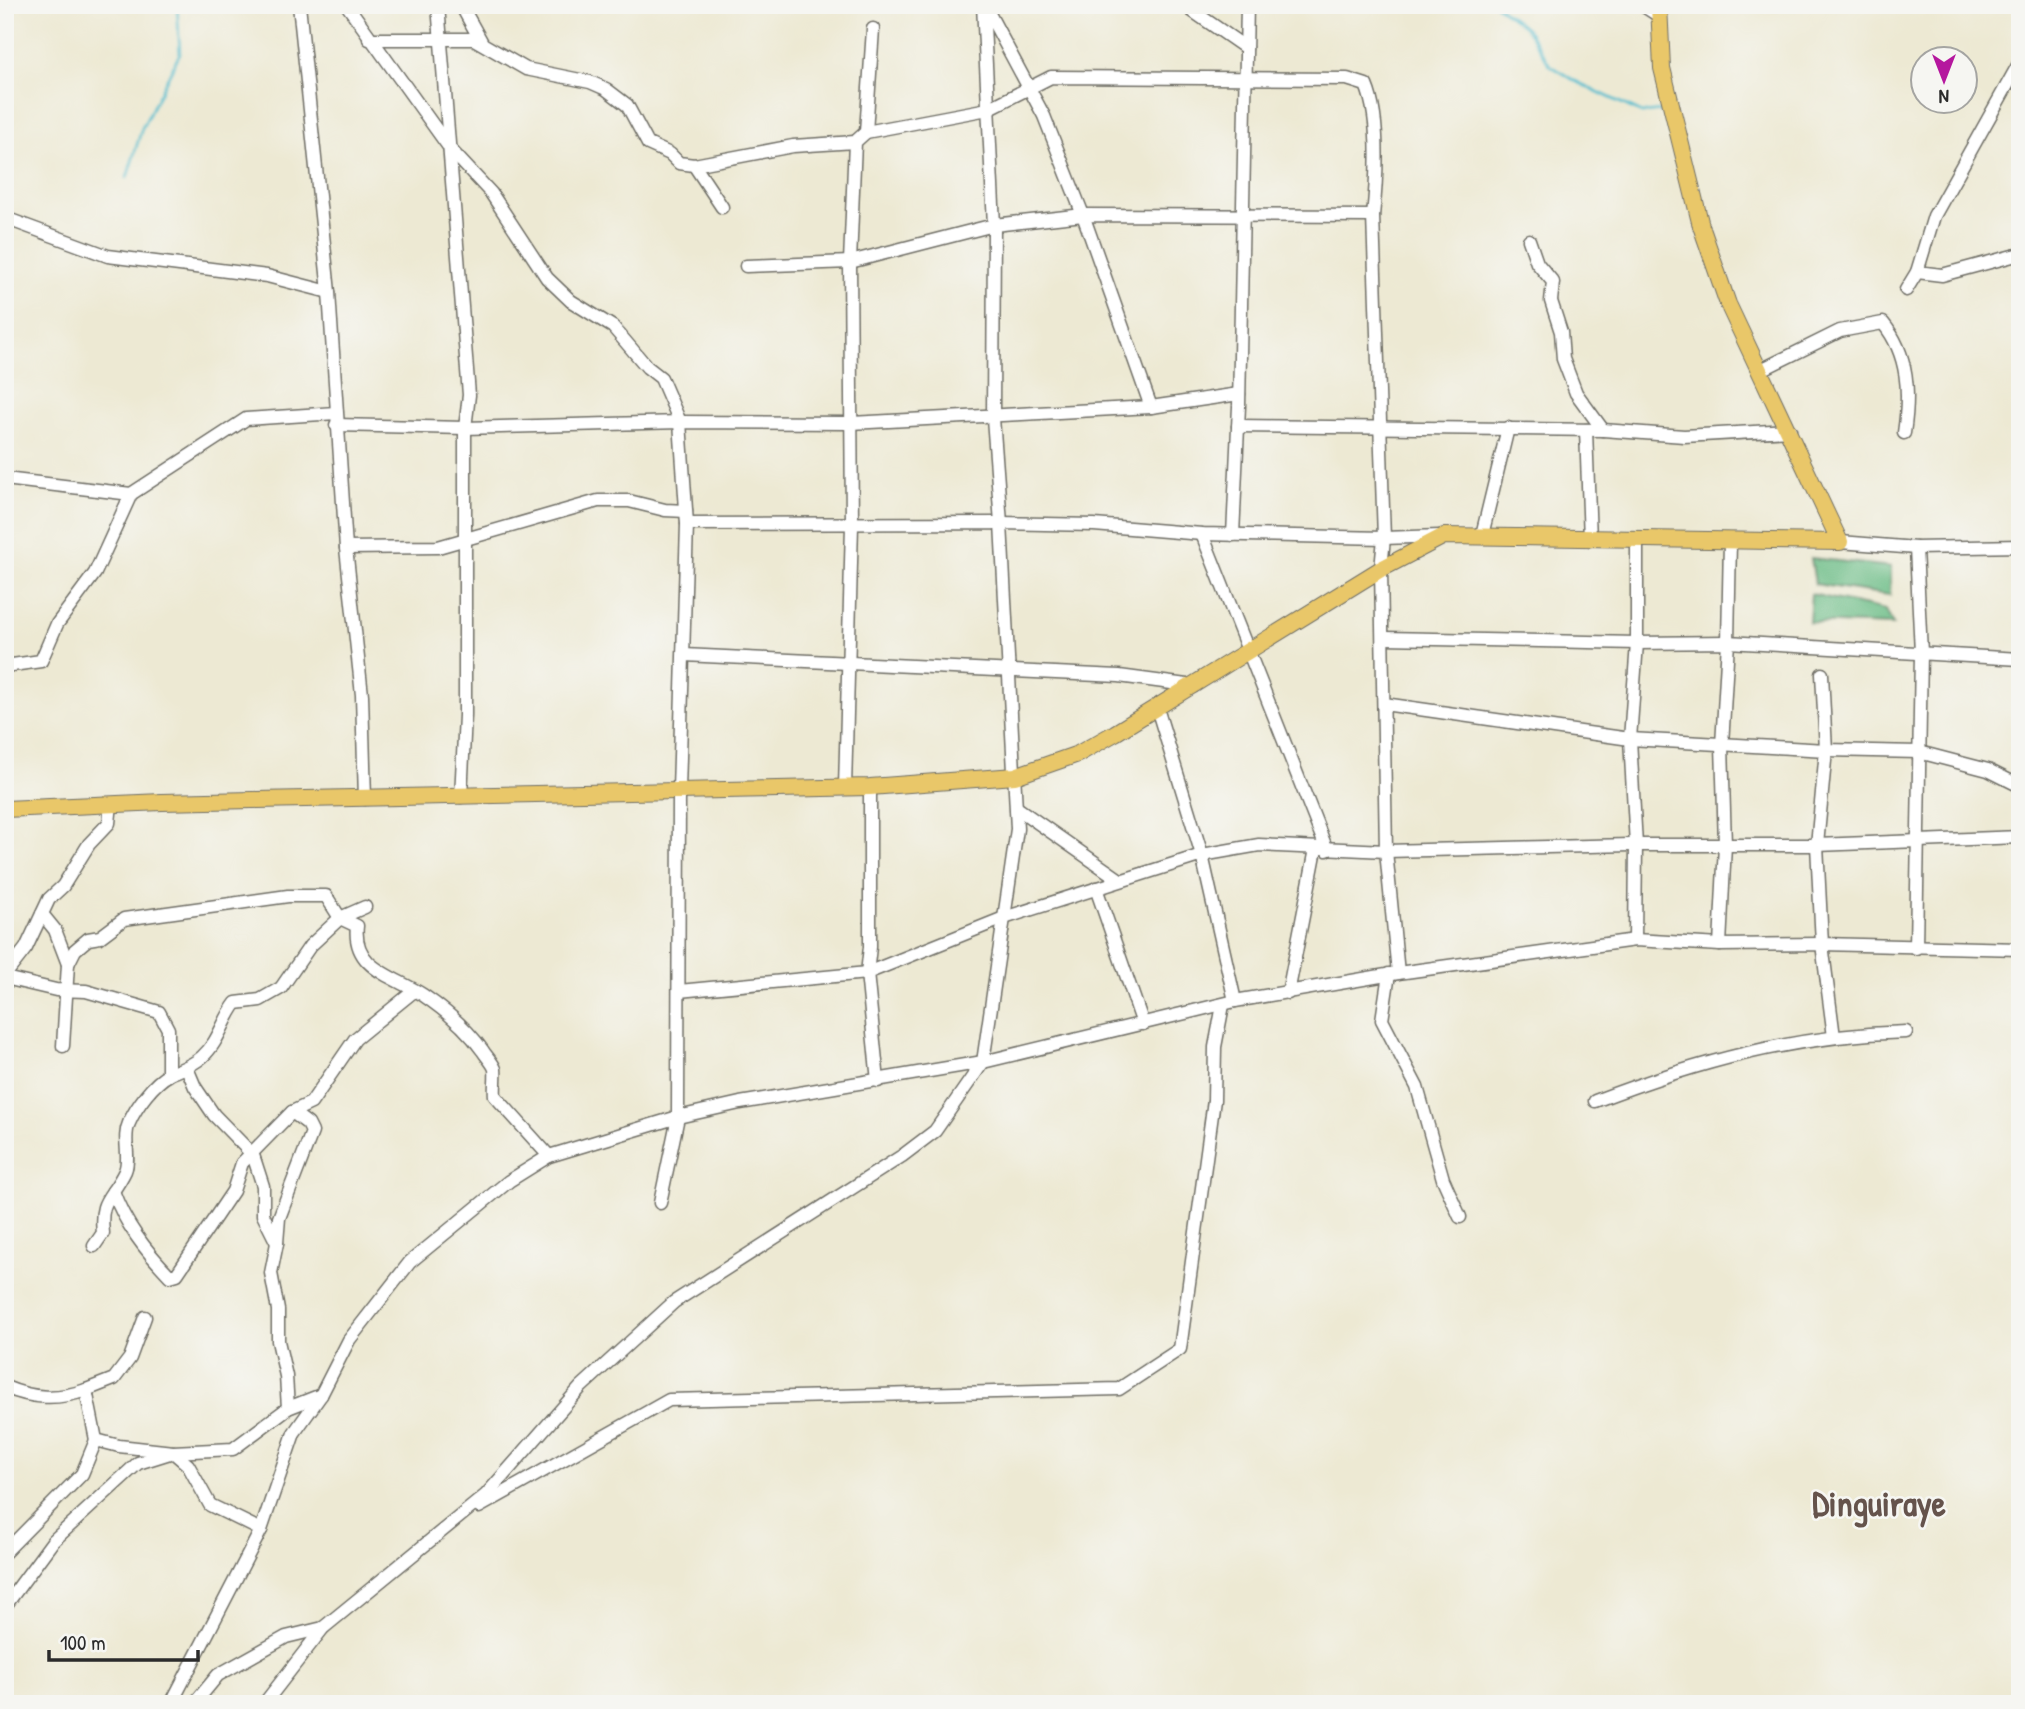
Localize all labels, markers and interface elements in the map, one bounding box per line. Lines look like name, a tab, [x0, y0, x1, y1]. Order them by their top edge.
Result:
north arrow	[1910, 46, 1980, 116]
text: N	[1939, 84, 1949, 110]
district label: Dinguiraye	[1812, 1480, 1946, 1528]
scale bar	[49, 1618, 198, 1662]
text: 100 m	[60, 1628, 106, 1657]

